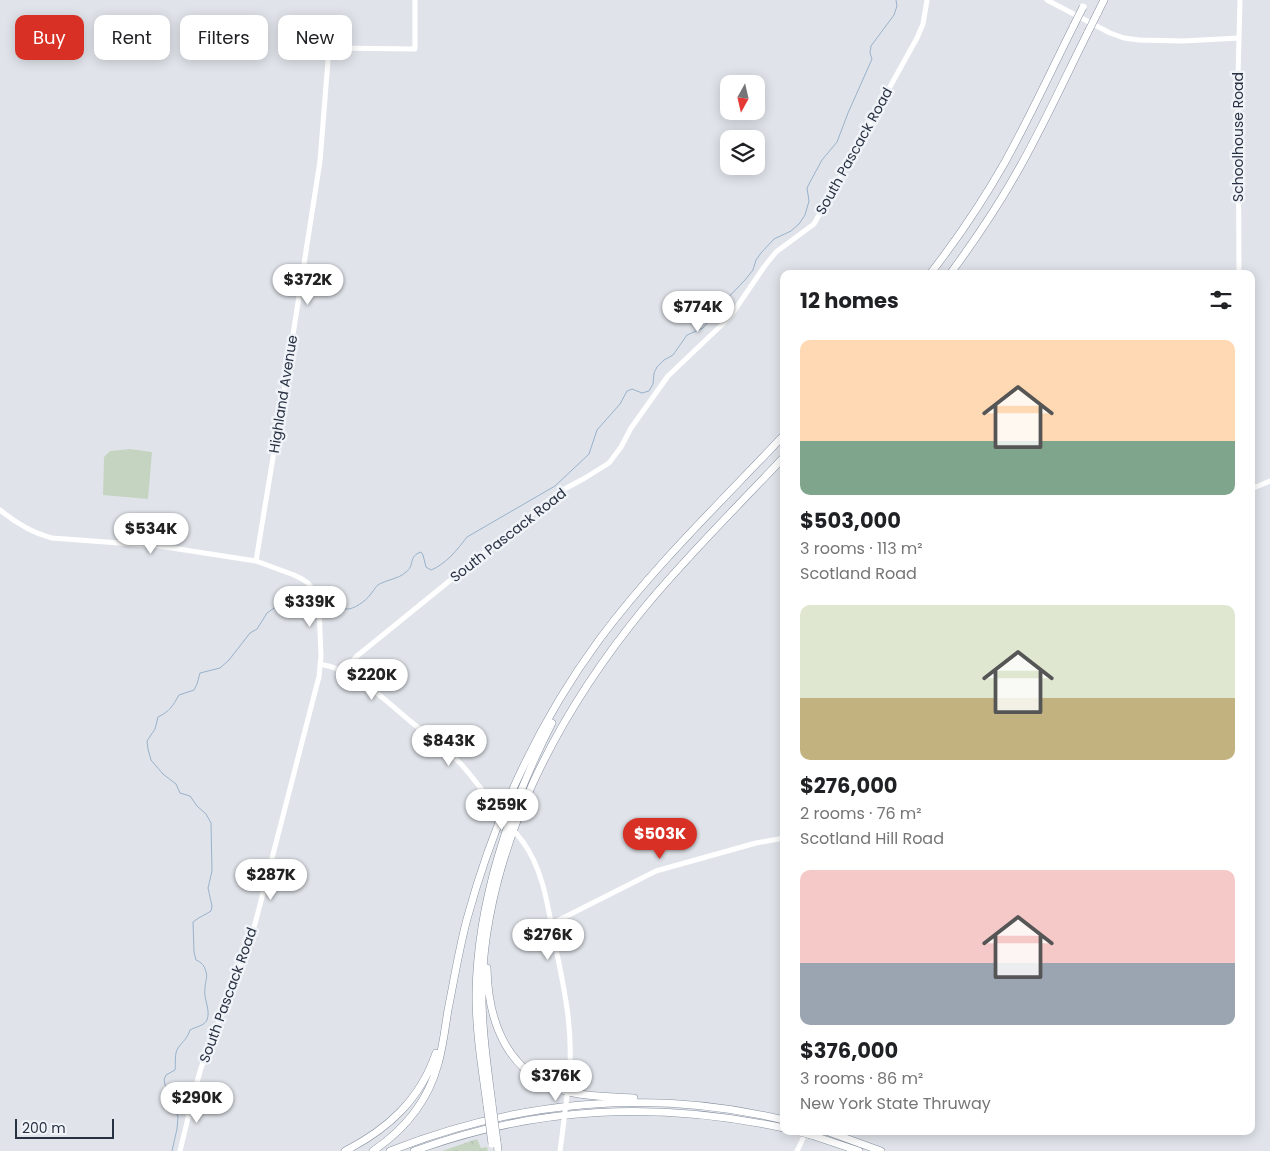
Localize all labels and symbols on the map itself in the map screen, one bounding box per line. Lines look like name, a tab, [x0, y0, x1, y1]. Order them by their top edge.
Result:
street label: Schoolhouse Road	[1228, 72, 1248, 202]
north arrow	[720, 75, 765, 120]
street label: South Pascack Road	[811, 84, 897, 218]
pin: $372K	[273, 264, 343, 306]
pin: $774K	[663, 290, 733, 333]
street label: Highland Avenue	[264, 333, 302, 454]
street label: South Pascack Road	[446, 483, 570, 587]
pin: $534K	[116, 512, 186, 555]
pin: $339K	[275, 586, 345, 628]
pin: $220K	[337, 658, 407, 701]
pin: $843K	[414, 724, 484, 767]
pin: $259K	[467, 788, 537, 831]
pin: $503K	[625, 818, 695, 860]
pin: $287K	[236, 858, 306, 901]
pin: $276K	[513, 918, 583, 961]
street label: South Pascack Road	[194, 925, 262, 1065]
pin: $376K	[521, 1060, 591, 1102]
pin: $290K	[162, 1082, 232, 1124]
scale bar	[15, 1116, 114, 1139]

